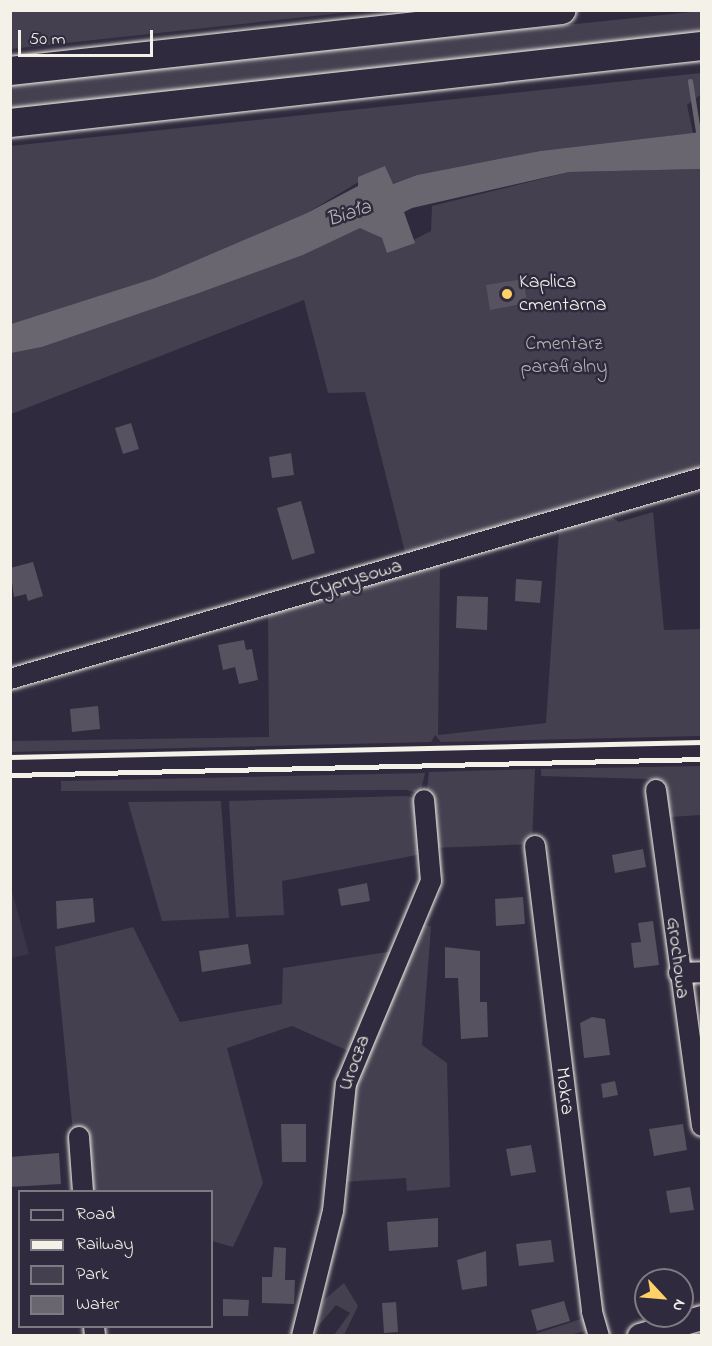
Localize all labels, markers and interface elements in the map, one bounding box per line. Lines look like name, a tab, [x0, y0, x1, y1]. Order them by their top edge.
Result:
scale bar	[21, 18, 156, 56]
text: 50 m	[29, 27, 66, 53]
water label: Biała	[323, 195, 375, 233]
place label: Kaplica cmentarna	[519, 270, 607, 317]
marker: Kaplica cmentarna	[500, 287, 514, 301]
park label: Cmentarz parafialny	[521, 332, 607, 379]
street label: Cyprysowa	[307, 554, 405, 604]
street label: Grochowa	[660, 916, 694, 1000]
street label: Urocza	[334, 1032, 376, 1094]
street label: Mokra	[549, 1066, 579, 1116]
legend	[18, 1190, 213, 1328]
text: Road	[76, 1202, 115, 1228]
text: Railway	[76, 1232, 133, 1258]
text: Park	[76, 1262, 109, 1288]
north arrow	[634, 1268, 694, 1328]
text: Water	[76, 1292, 119, 1318]
text: N	[665, 1295, 692, 1315]

